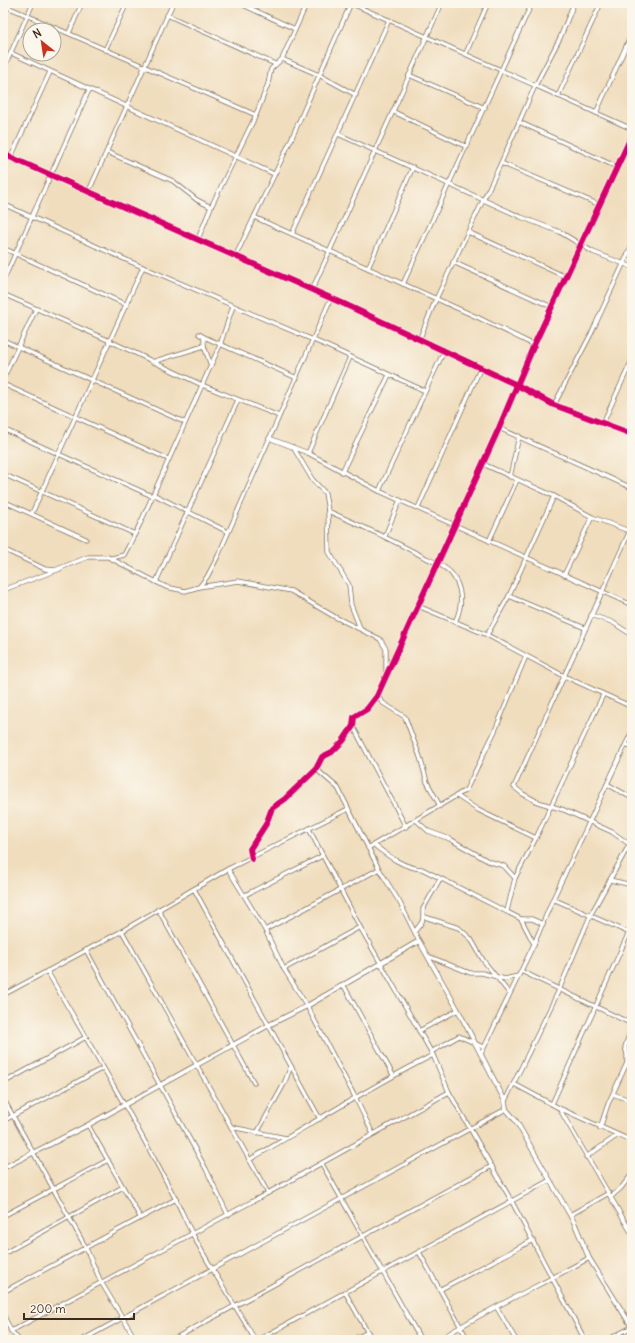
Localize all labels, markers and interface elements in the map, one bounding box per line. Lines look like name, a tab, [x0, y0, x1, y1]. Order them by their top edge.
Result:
north arrow	[22, 22, 62, 62]
text: N	[30, 25, 44, 41]
scale bar	[24, 1295, 134, 1321]
text: 200 m	[30, 1301, 66, 1316]

